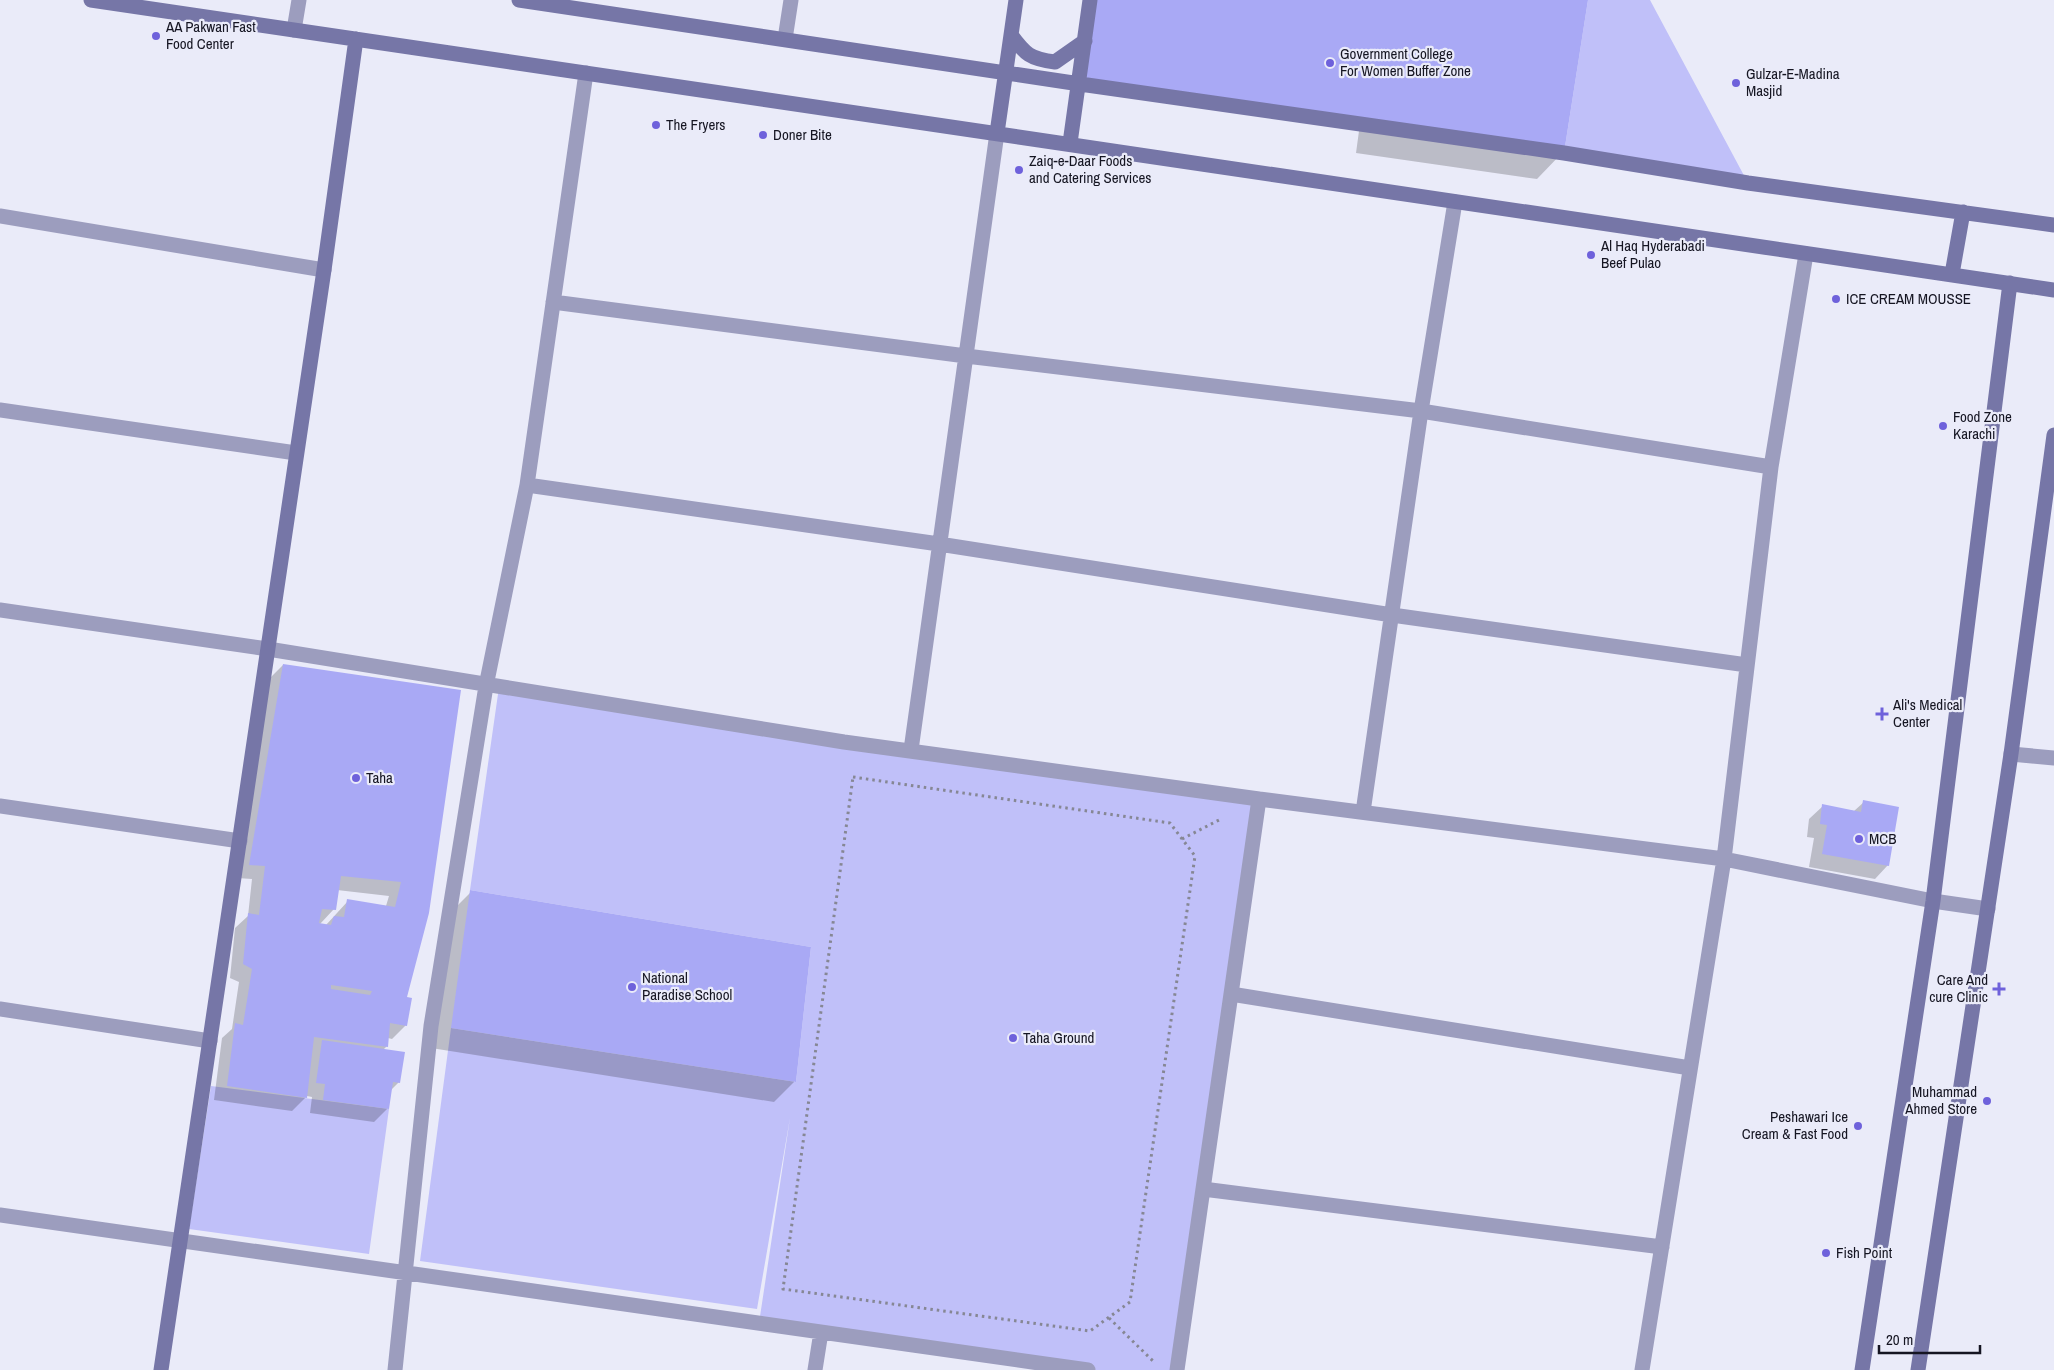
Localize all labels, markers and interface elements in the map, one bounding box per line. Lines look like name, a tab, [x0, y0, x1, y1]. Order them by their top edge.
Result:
place label: AA Pakwan Fast Food Center	[165, 16, 256, 54]
marker: AA Pakwan Fast Food Center	[150, 30, 162, 42]
place label: Government College For Women Buffer Zone	[1340, 43, 1471, 81]
marker: Government College For Women Buffer Zone	[1324, 57, 1336, 69]
place label: Gulzar-E-Madina Masjid	[1746, 63, 1840, 101]
marker: Gulzar-E-Madina Masjid	[1730, 77, 1742, 89]
place label: The Fryers	[666, 114, 725, 135]
marker: The Fryers	[650, 119, 662, 131]
place label: Doner Bite	[773, 124, 832, 145]
marker: Doner Bite	[757, 129, 769, 141]
place label: Zaiq-e-Daar Foods and Catering Services	[1029, 150, 1151, 188]
marker: Zaiq-e-Daar Foods and Catering Services	[1013, 164, 1025, 176]
place label: Al Haq Hyderabadi Beef Pulao	[1600, 235, 1705, 273]
marker: Al Haq Hyderabadi Beef Pulao	[1585, 249, 1597, 261]
place label: ICE CREAM MOUSSE	[1846, 288, 1971, 309]
marker: ICE CREAM MOUSSE	[1830, 293, 1842, 305]
place label: Food Zone Karachi	[1953, 406, 2012, 444]
marker: Food Zone Karachi	[1937, 420, 1949, 432]
place label: Ali's Medical Center	[1892, 694, 1962, 732]
marker: Ali's Medical Center	[1875, 707, 1889, 721]
place label: Taha	[366, 767, 393, 788]
marker: Taha	[350, 772, 362, 784]
place label: MCB	[1869, 828, 1896, 849]
marker: MCB	[1853, 833, 1865, 845]
place label: National Paradise School	[642, 967, 732, 1005]
place label: Care And cure Clinic	[1929, 969, 1988, 1007]
marker: National Paradise School	[626, 981, 638, 993]
marker: Care And cure Clinic	[1992, 982, 2006, 996]
place label: Taha Ground	[1023, 1027, 1094, 1048]
marker: Taha Ground	[1007, 1032, 1019, 1044]
place label: Muhammad Ahmed Store	[1904, 1081, 1977, 1119]
marker: Muhammad Ahmed Store	[1981, 1095, 1993, 1107]
place label: Peshawari Ice Cream & Fast Food	[1742, 1106, 1848, 1144]
marker: Peshawari Ice Cream & Fast Food	[1852, 1120, 1864, 1132]
place label: Fish Point	[1836, 1242, 1893, 1263]
marker: Fish Point	[1820, 1247, 1832, 1259]
scale bar	[1879, 1322, 1980, 1354]
text: 20 m	[1886, 1329, 1913, 1350]

